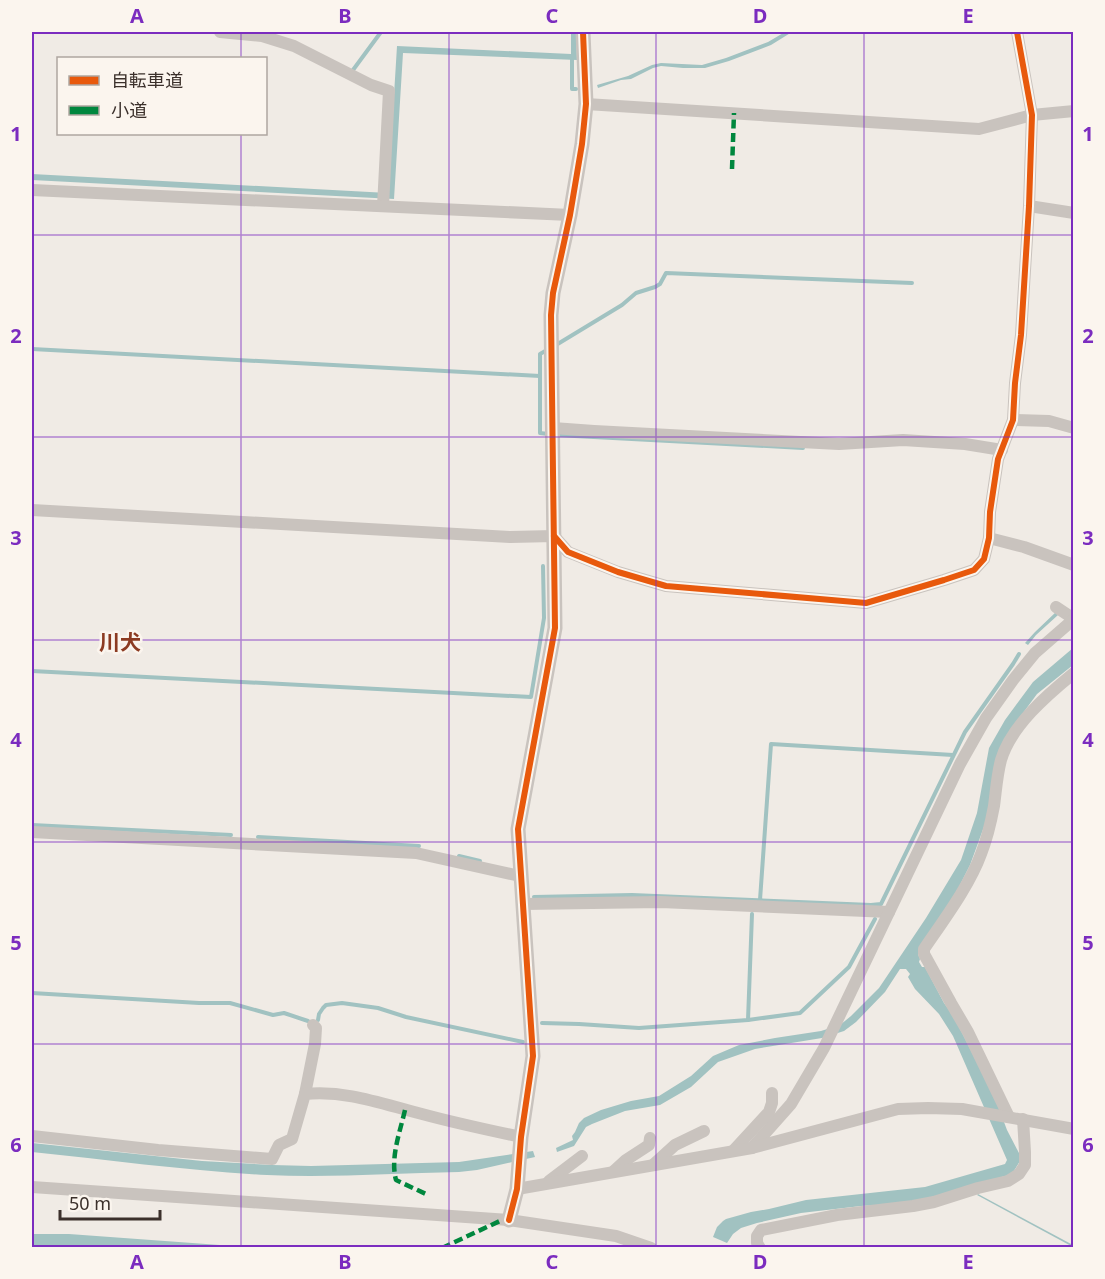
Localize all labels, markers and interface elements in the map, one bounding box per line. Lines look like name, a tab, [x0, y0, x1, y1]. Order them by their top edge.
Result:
text: A	[130, 2, 144, 29]
text: B	[338, 2, 352, 29]
text: C	[546, 2, 559, 29]
text: D	[753, 2, 767, 29]
text: E	[962, 2, 974, 29]
legend	[57, 57, 267, 135]
text: 自転車道	[111, 68, 183, 92]
text: 小道	[111, 98, 147, 122]
text: 1	[10, 120, 22, 147]
text: 1	[1082, 120, 1094, 147]
text: 2	[10, 322, 22, 349]
text: 2	[1082, 322, 1094, 349]
text: 3	[10, 524, 22, 551]
text: 3	[1082, 524, 1094, 551]
district label: 川犬	[99, 628, 141, 656]
text: 4	[10, 726, 22, 753]
text: 4	[1082, 726, 1094, 753]
text: 5	[10, 929, 22, 956]
text: 5	[1082, 929, 1094, 956]
text: 6	[10, 1131, 22, 1158]
text: 6	[1082, 1131, 1094, 1158]
scale bar	[60, 1183, 160, 1221]
text: 50 m	[69, 1191, 111, 1215]
text: A	[130, 1248, 144, 1275]
text: B	[338, 1248, 352, 1275]
text: C	[546, 1248, 559, 1275]
text: D	[753, 1248, 767, 1275]
text: E	[962, 1248, 974, 1275]

